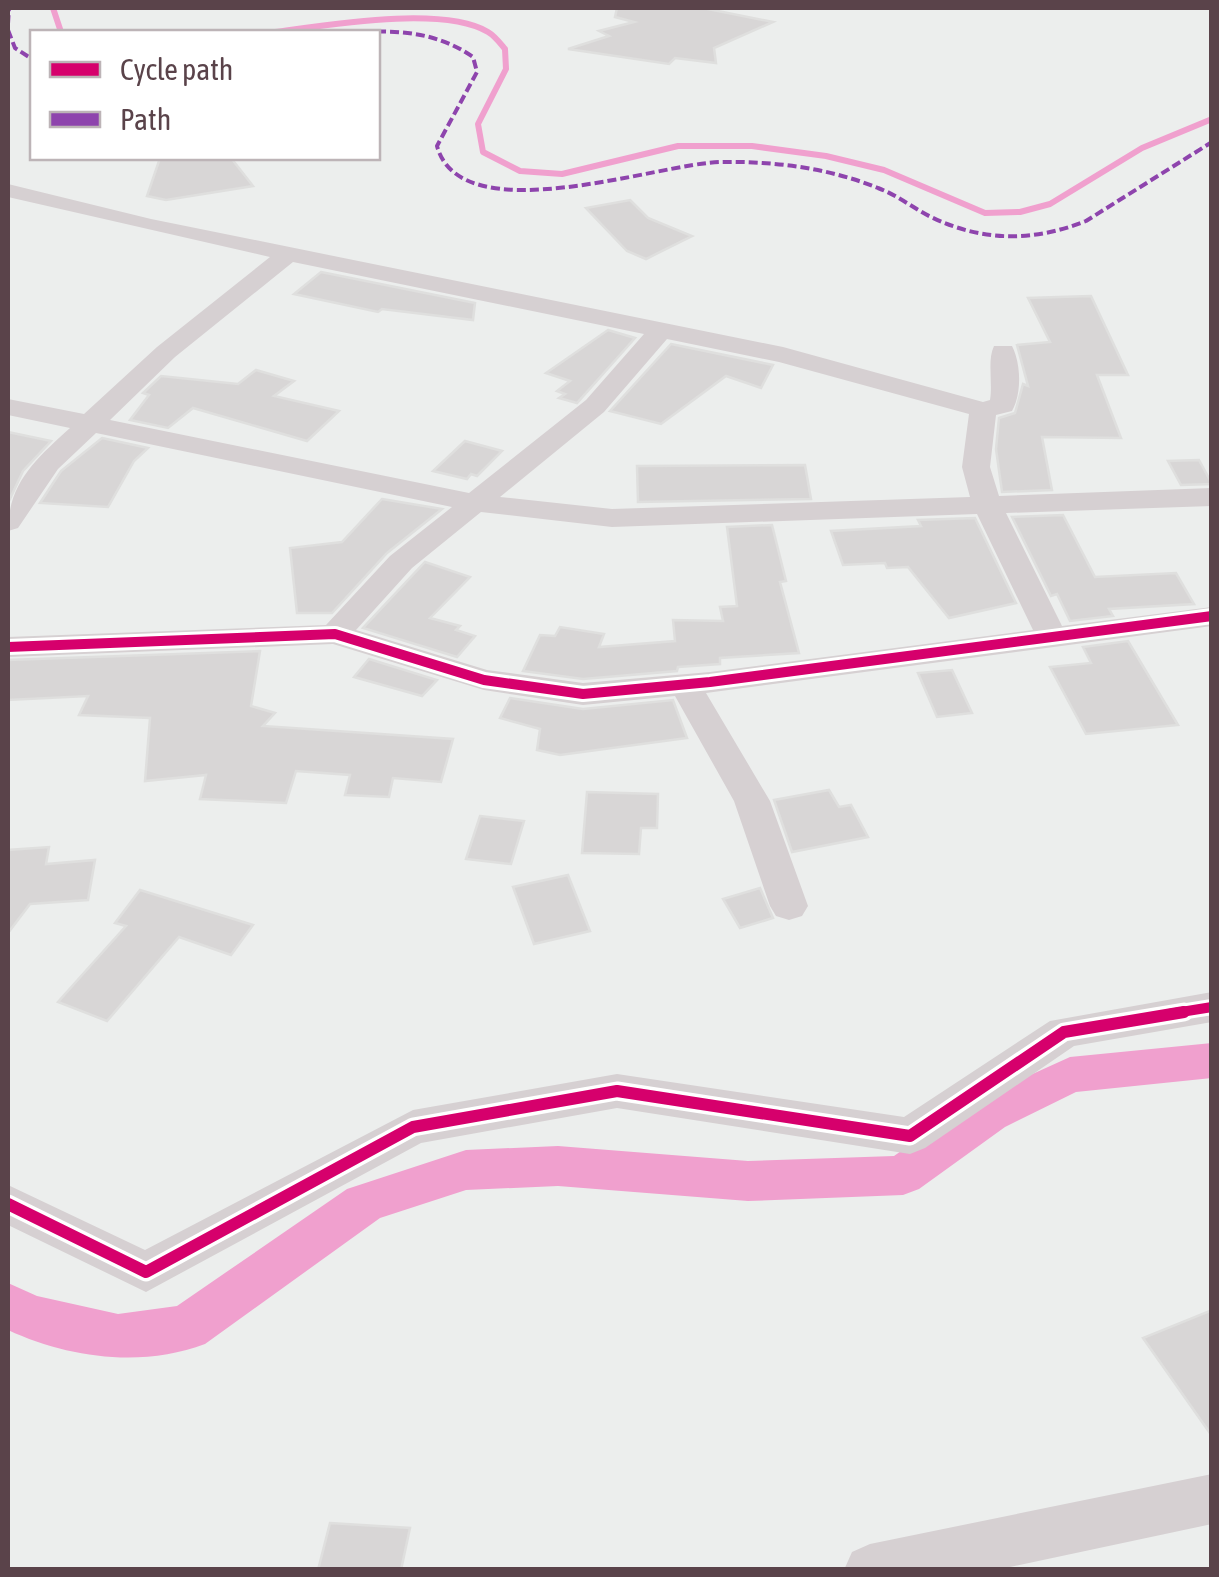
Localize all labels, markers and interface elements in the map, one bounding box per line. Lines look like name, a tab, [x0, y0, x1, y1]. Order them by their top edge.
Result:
legend	[30, 30, 380, 160]
text: Cycle path	[120, 52, 233, 86]
text: Path	[120, 102, 171, 136]

